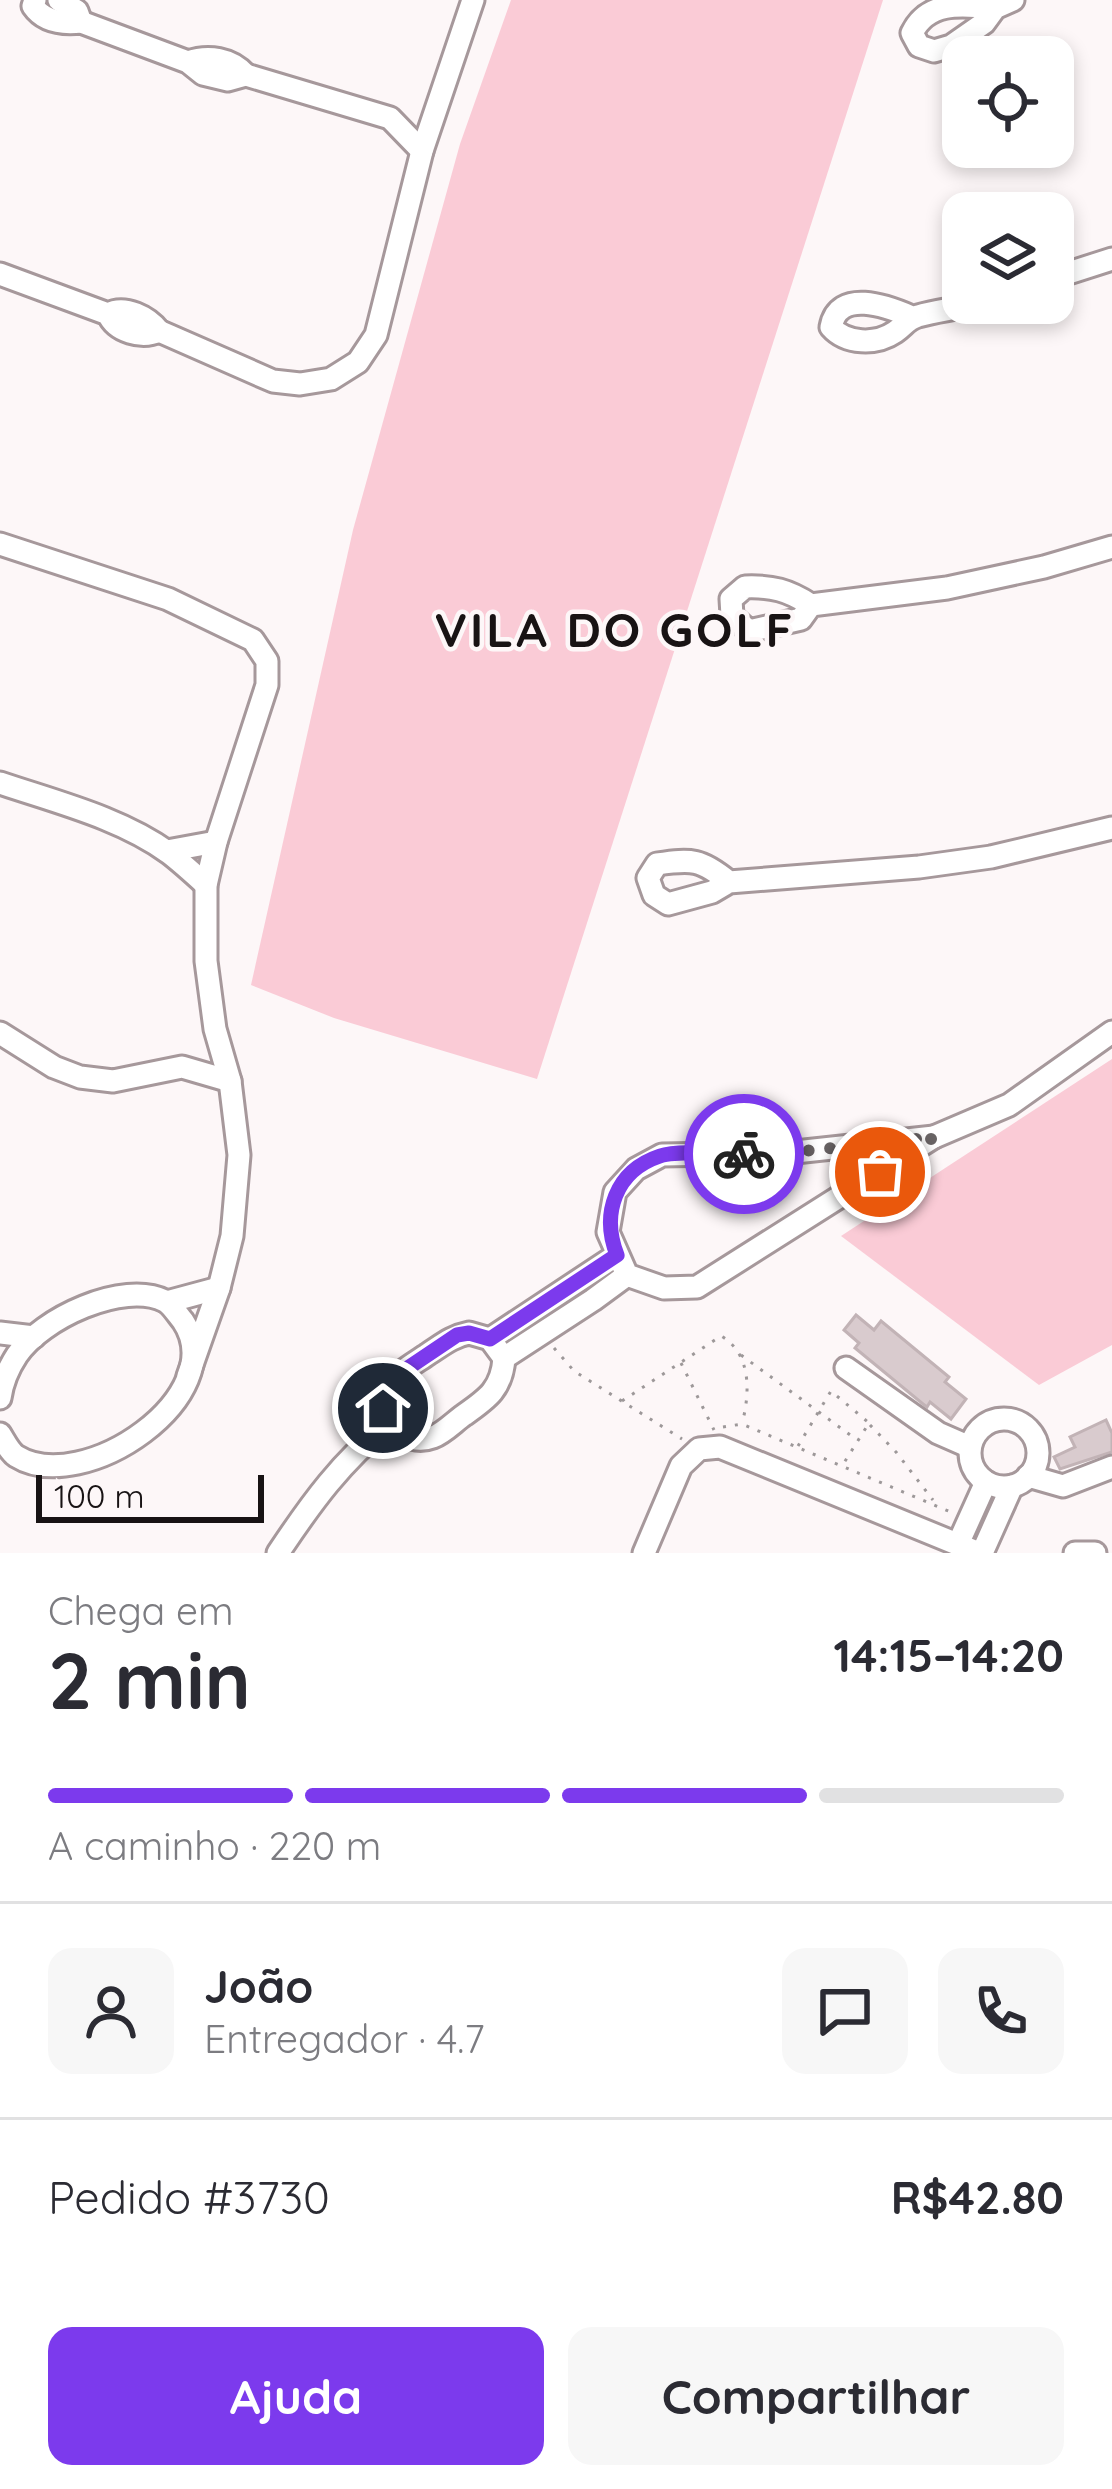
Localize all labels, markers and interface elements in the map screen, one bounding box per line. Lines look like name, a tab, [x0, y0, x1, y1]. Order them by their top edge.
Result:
map controls	[942, 36, 1074, 324]
button: locate	[942, 36, 1074, 168]
button: layers	[942, 192, 1074, 324]
district label: VILA DO GOLF	[435, 599, 795, 659]
courier	[684, 1094, 804, 1214]
icon: bike	[711, 1121, 777, 1187]
pin	[829, 1121, 931, 1223]
icon: bag	[847, 1139, 913, 1205]
pin	[332, 1357, 434, 1459]
icon: home	[350, 1375, 416, 1441]
scale bar	[36, 1469, 264, 1522]
text: 100 m	[54, 1475, 145, 1516]
text: Chega em	[48, 1586, 233, 1635]
text: 14:15–14:20	[833, 1627, 1064, 1683]
text: 2 min	[48, 1631, 251, 1729]
text: A caminho · 220 m	[48, 1821, 381, 1870]
button: person	[48, 1948, 174, 2074]
button: chat	[782, 1948, 908, 2074]
button: phone	[938, 1948, 1064, 2074]
text: João	[204, 1958, 313, 2014]
text: Entregador · 4.7	[204, 2014, 484, 2063]
text: Pedido #3730	[48, 2169, 330, 2225]
text: R$42.80	[891, 2169, 1064, 2225]
button: Ajuda	[48, 2327, 544, 2465]
button: Compartilhar	[568, 2327, 1064, 2465]

